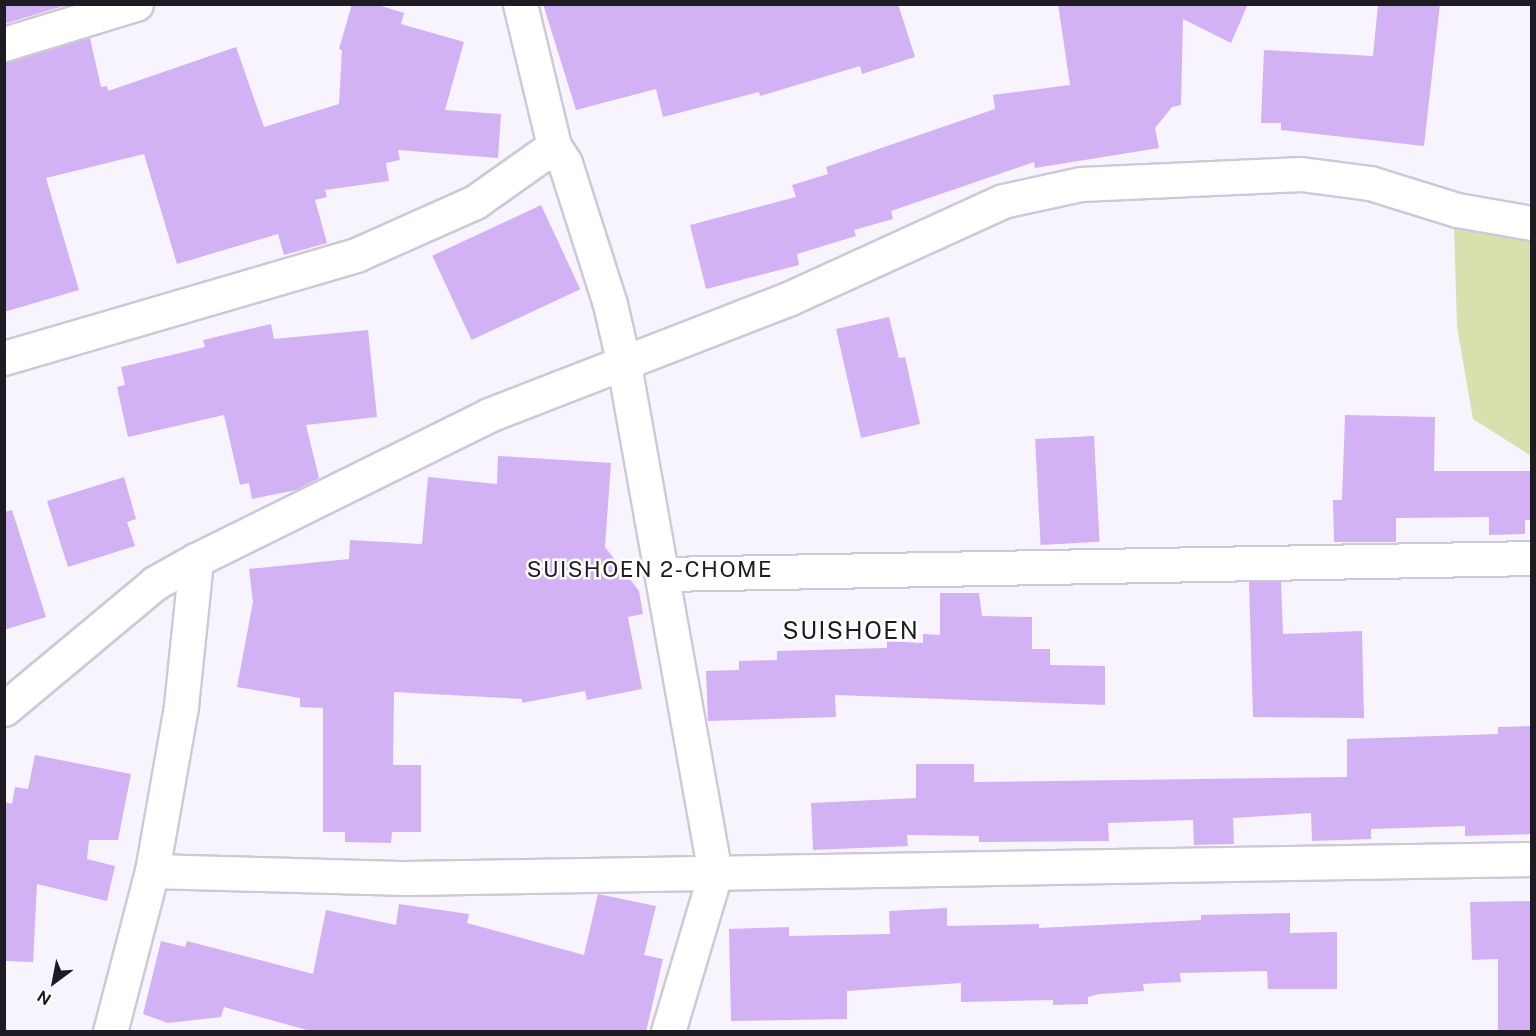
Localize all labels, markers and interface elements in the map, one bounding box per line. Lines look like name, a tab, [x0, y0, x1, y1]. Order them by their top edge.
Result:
district label: SUISHOEN 2-CHOME	[527, 557, 773, 583]
district label: SUISHOEN	[783, 617, 919, 645]
north arrow	[24, 952, 84, 1012]
text: N	[34, 986, 55, 1009]

